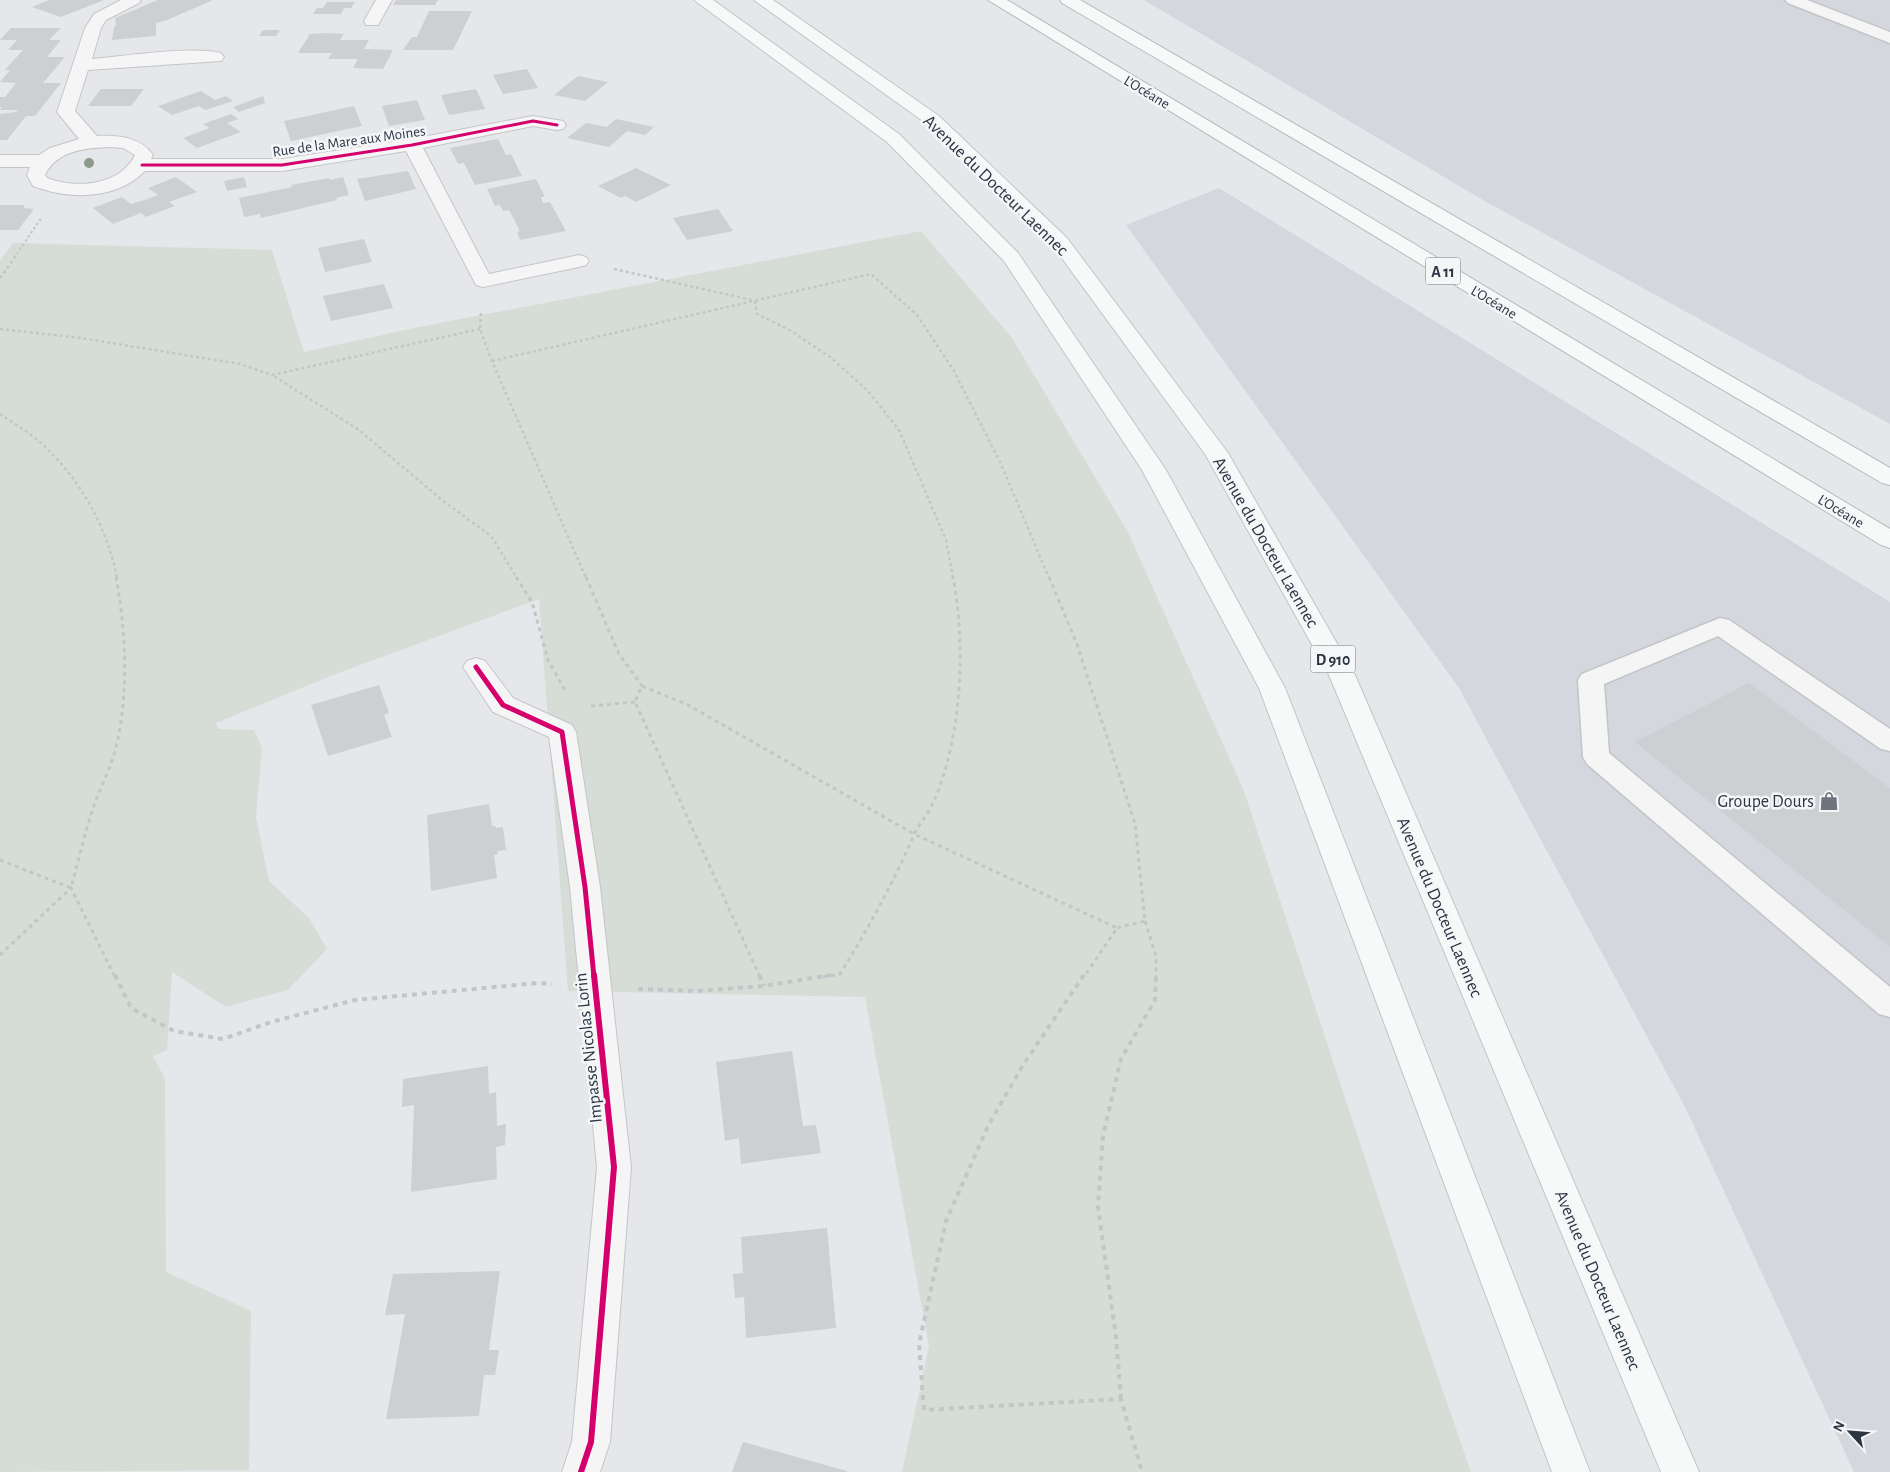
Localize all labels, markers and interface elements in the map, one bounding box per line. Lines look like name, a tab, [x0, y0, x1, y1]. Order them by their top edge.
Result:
street label: L’Océane	[1121, 73, 1172, 112]
street label: Avenue du Docteur Laennec	[919, 112, 1071, 259]
street label: Rue de la Mare aux Moines	[272, 123, 427, 160]
road number: A 11	[1426, 258, 1460, 284]
street label: L’Océane	[1468, 283, 1519, 322]
street label: Avenue du Docteur Laennec	[1209, 454, 1321, 631]
street label: L’Océane	[1815, 492, 1866, 531]
road number: D 910	[1310, 646, 1356, 672]
shop icon: Groupe Dours	[1818, 790, 1840, 812]
place label: Groupe Dours	[1717, 793, 1814, 811]
street label: Avenue du Docteur Laennec	[1393, 815, 1485, 1000]
street label: Impasse Nicolas Lorin	[572, 972, 606, 1124]
street label: Avenue du Docteur Laennec	[1551, 1188, 1643, 1373]
north arrow	[1825, 1407, 1875, 1457]
text: N	[1831, 1419, 1848, 1434]

